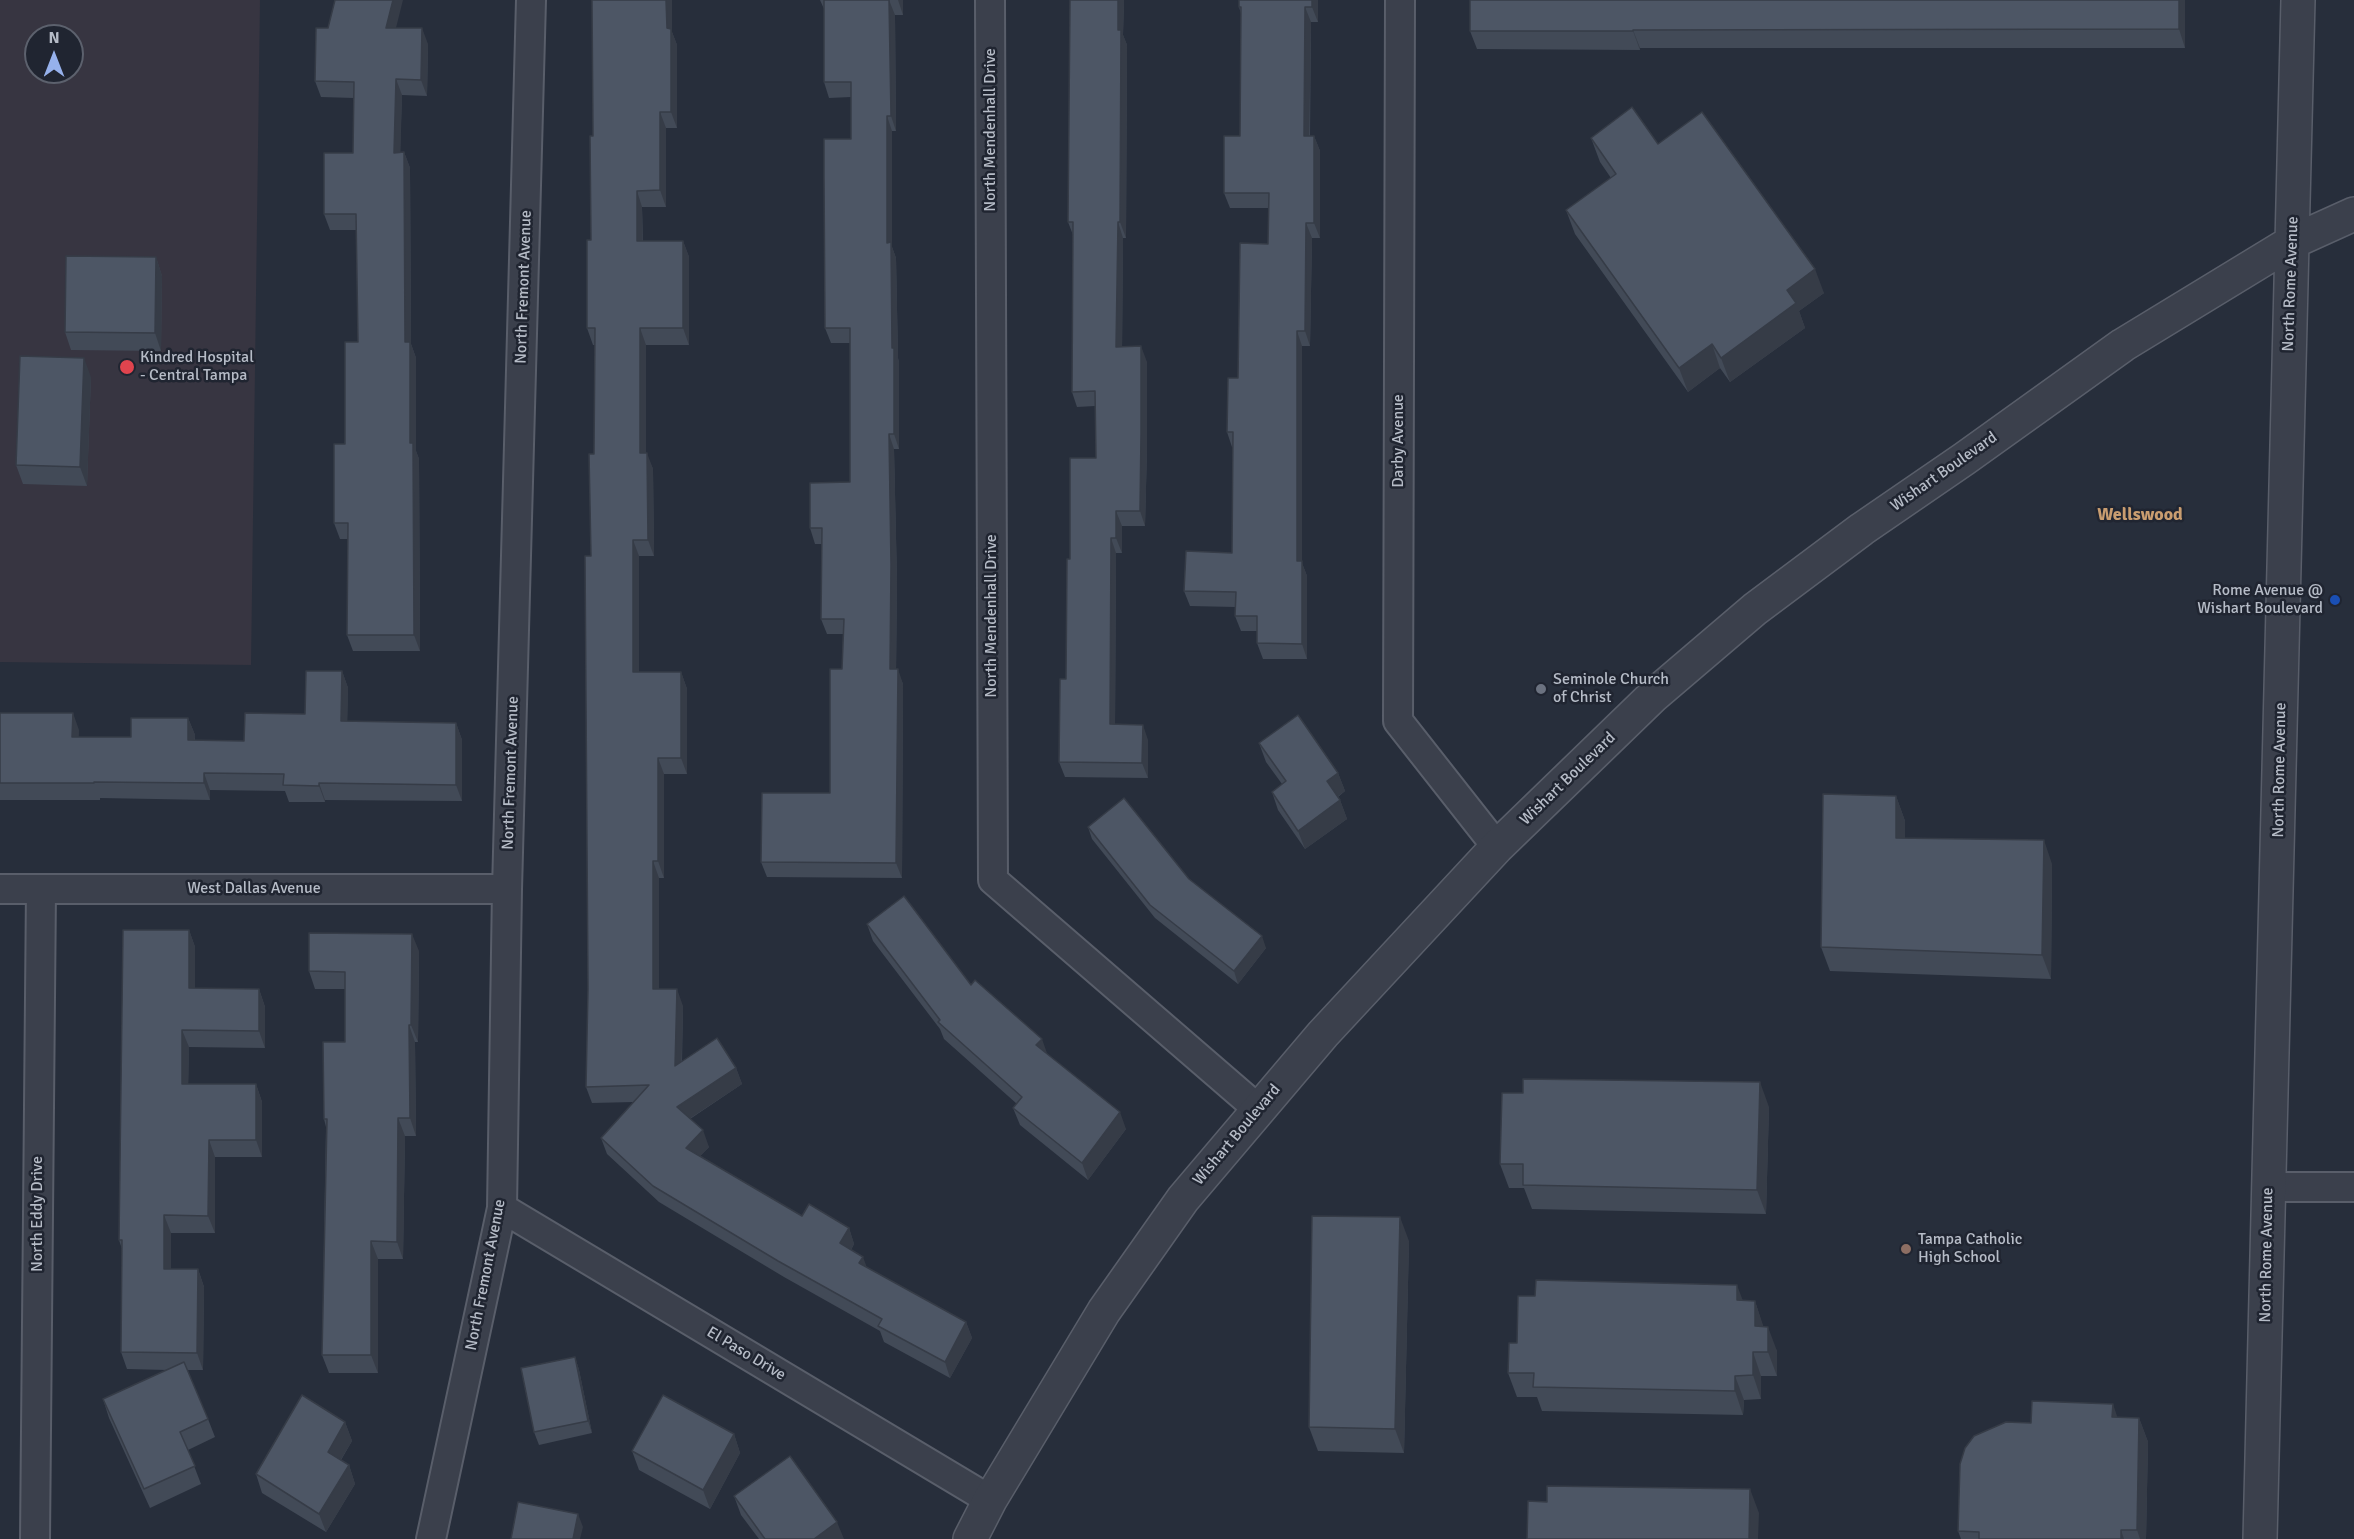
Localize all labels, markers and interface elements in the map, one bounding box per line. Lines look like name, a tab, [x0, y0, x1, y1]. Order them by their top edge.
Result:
north arrow	[24, 24, 84, 84]
text: N	[48, 28, 60, 48]
street label: North Mendenhall Drive	[981, 48, 1001, 212]
street label: North Fremont Avenue	[512, 210, 536, 364]
street label: North Rome Avenue	[2279, 216, 2303, 352]
place label: Kindred Hospital - Central Tampa	[140, 348, 254, 386]
marker: Kindred Hospital - Central Tampa	[118, 358, 136, 376]
street label: Darby Avenue	[1389, 394, 1409, 488]
street label: Wishart Boulevard	[1887, 428, 2001, 516]
district label: Wellswood	[2097, 504, 2183, 526]
street label: North Mendenhall Drive	[982, 534, 1002, 698]
place label: Rome Avenue @ Wishart Boulevard	[2197, 581, 2323, 619]
marker: Rome Avenue @ Wishart Boulevard	[2328, 593, 2342, 607]
place label: Seminole Church of Christ	[1553, 670, 1669, 708]
marker: Seminole Church of Christ	[1534, 682, 1548, 696]
street label: North Fremont Avenue	[499, 696, 523, 850]
street label: North Rome Avenue	[2269, 702, 2291, 838]
street label: Wishart Boulevard	[1516, 728, 1620, 830]
street label: West Dallas Avenue	[187, 879, 321, 899]
street label: Wishart Boulevard	[1189, 1081, 1285, 1189]
street label: North Eddy Drive	[28, 1156, 48, 1272]
street label: North Rome Avenue	[2256, 1187, 2278, 1323]
street label: North Fremont Avenue	[462, 1198, 510, 1352]
place label: Tampa Catholic High School	[1918, 1230, 2022, 1268]
marker: Tampa Catholic High School	[1899, 1242, 1913, 1256]
street label: El Paso Drive	[703, 1323, 789, 1385]

